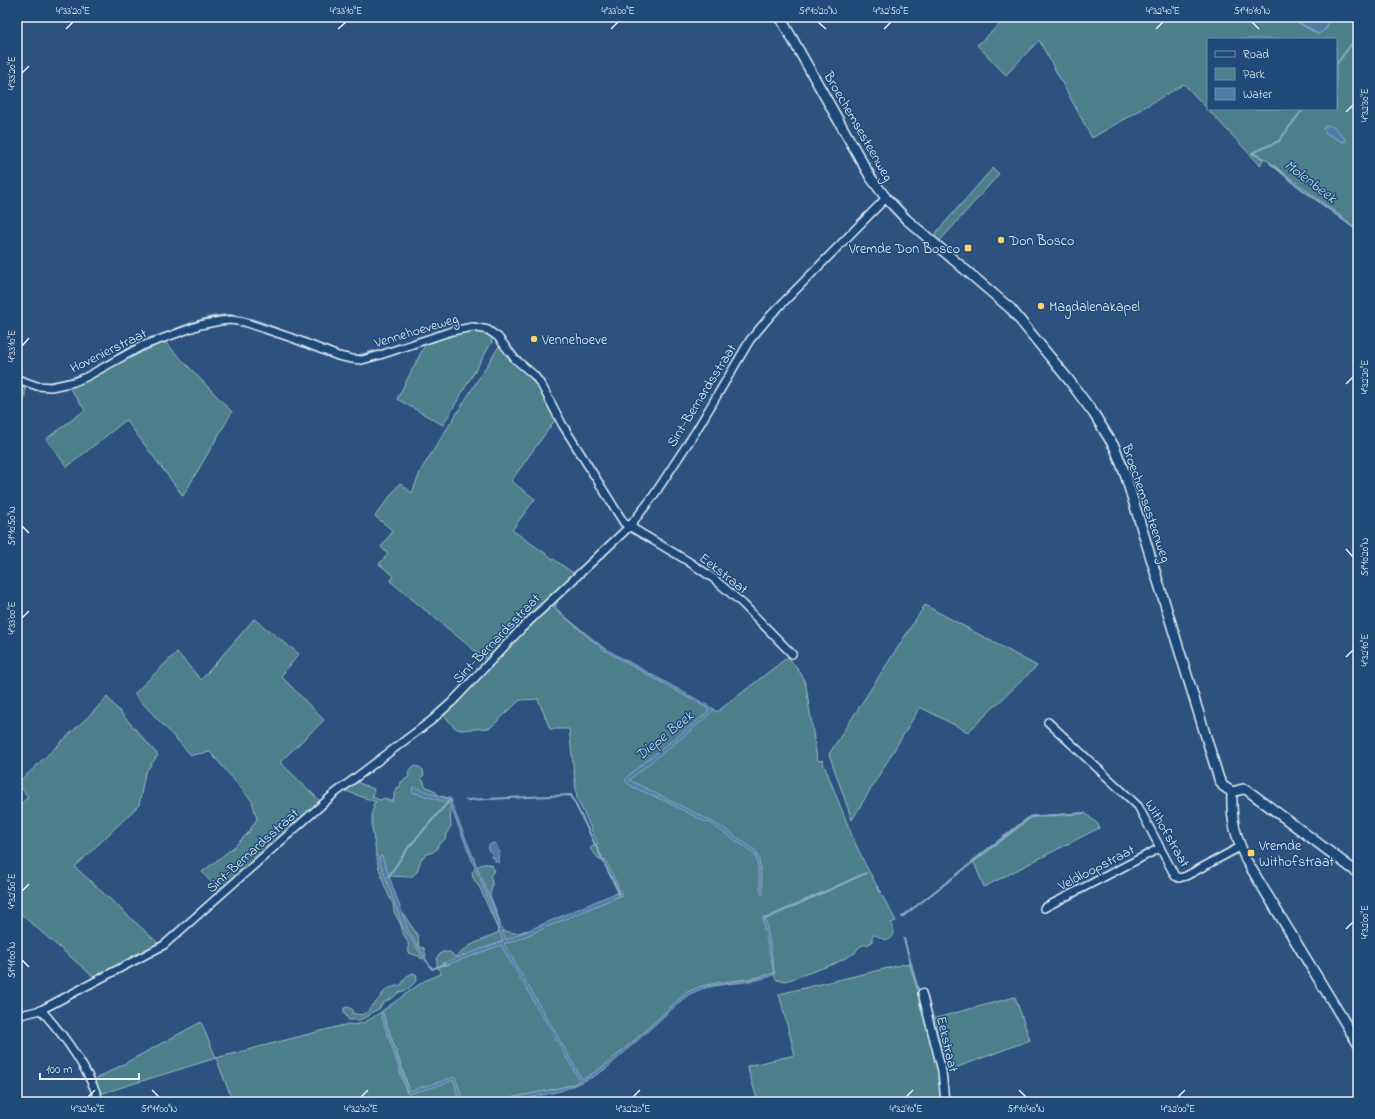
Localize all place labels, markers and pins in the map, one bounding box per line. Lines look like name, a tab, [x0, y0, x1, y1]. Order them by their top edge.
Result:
place label: Don Bosco	[1008, 231, 1074, 252]
marker: Don Bosco	[996, 235, 1006, 245]
place label: Vremde Don Bosco	[848, 239, 960, 260]
marker: Vremde Don Bosco	[963, 243, 973, 253]
place label: Magdalenakapel	[1049, 297, 1140, 319]
marker: Magdalenakapel	[1036, 301, 1046, 311]
place label: Vennehoeve	[541, 330, 608, 351]
marker: Vennehoeve	[529, 334, 539, 344]
place label: Vremde Withofstraat	[1258, 836, 1334, 873]
marker: Vremde Withofstraat	[1246, 848, 1256, 858]

